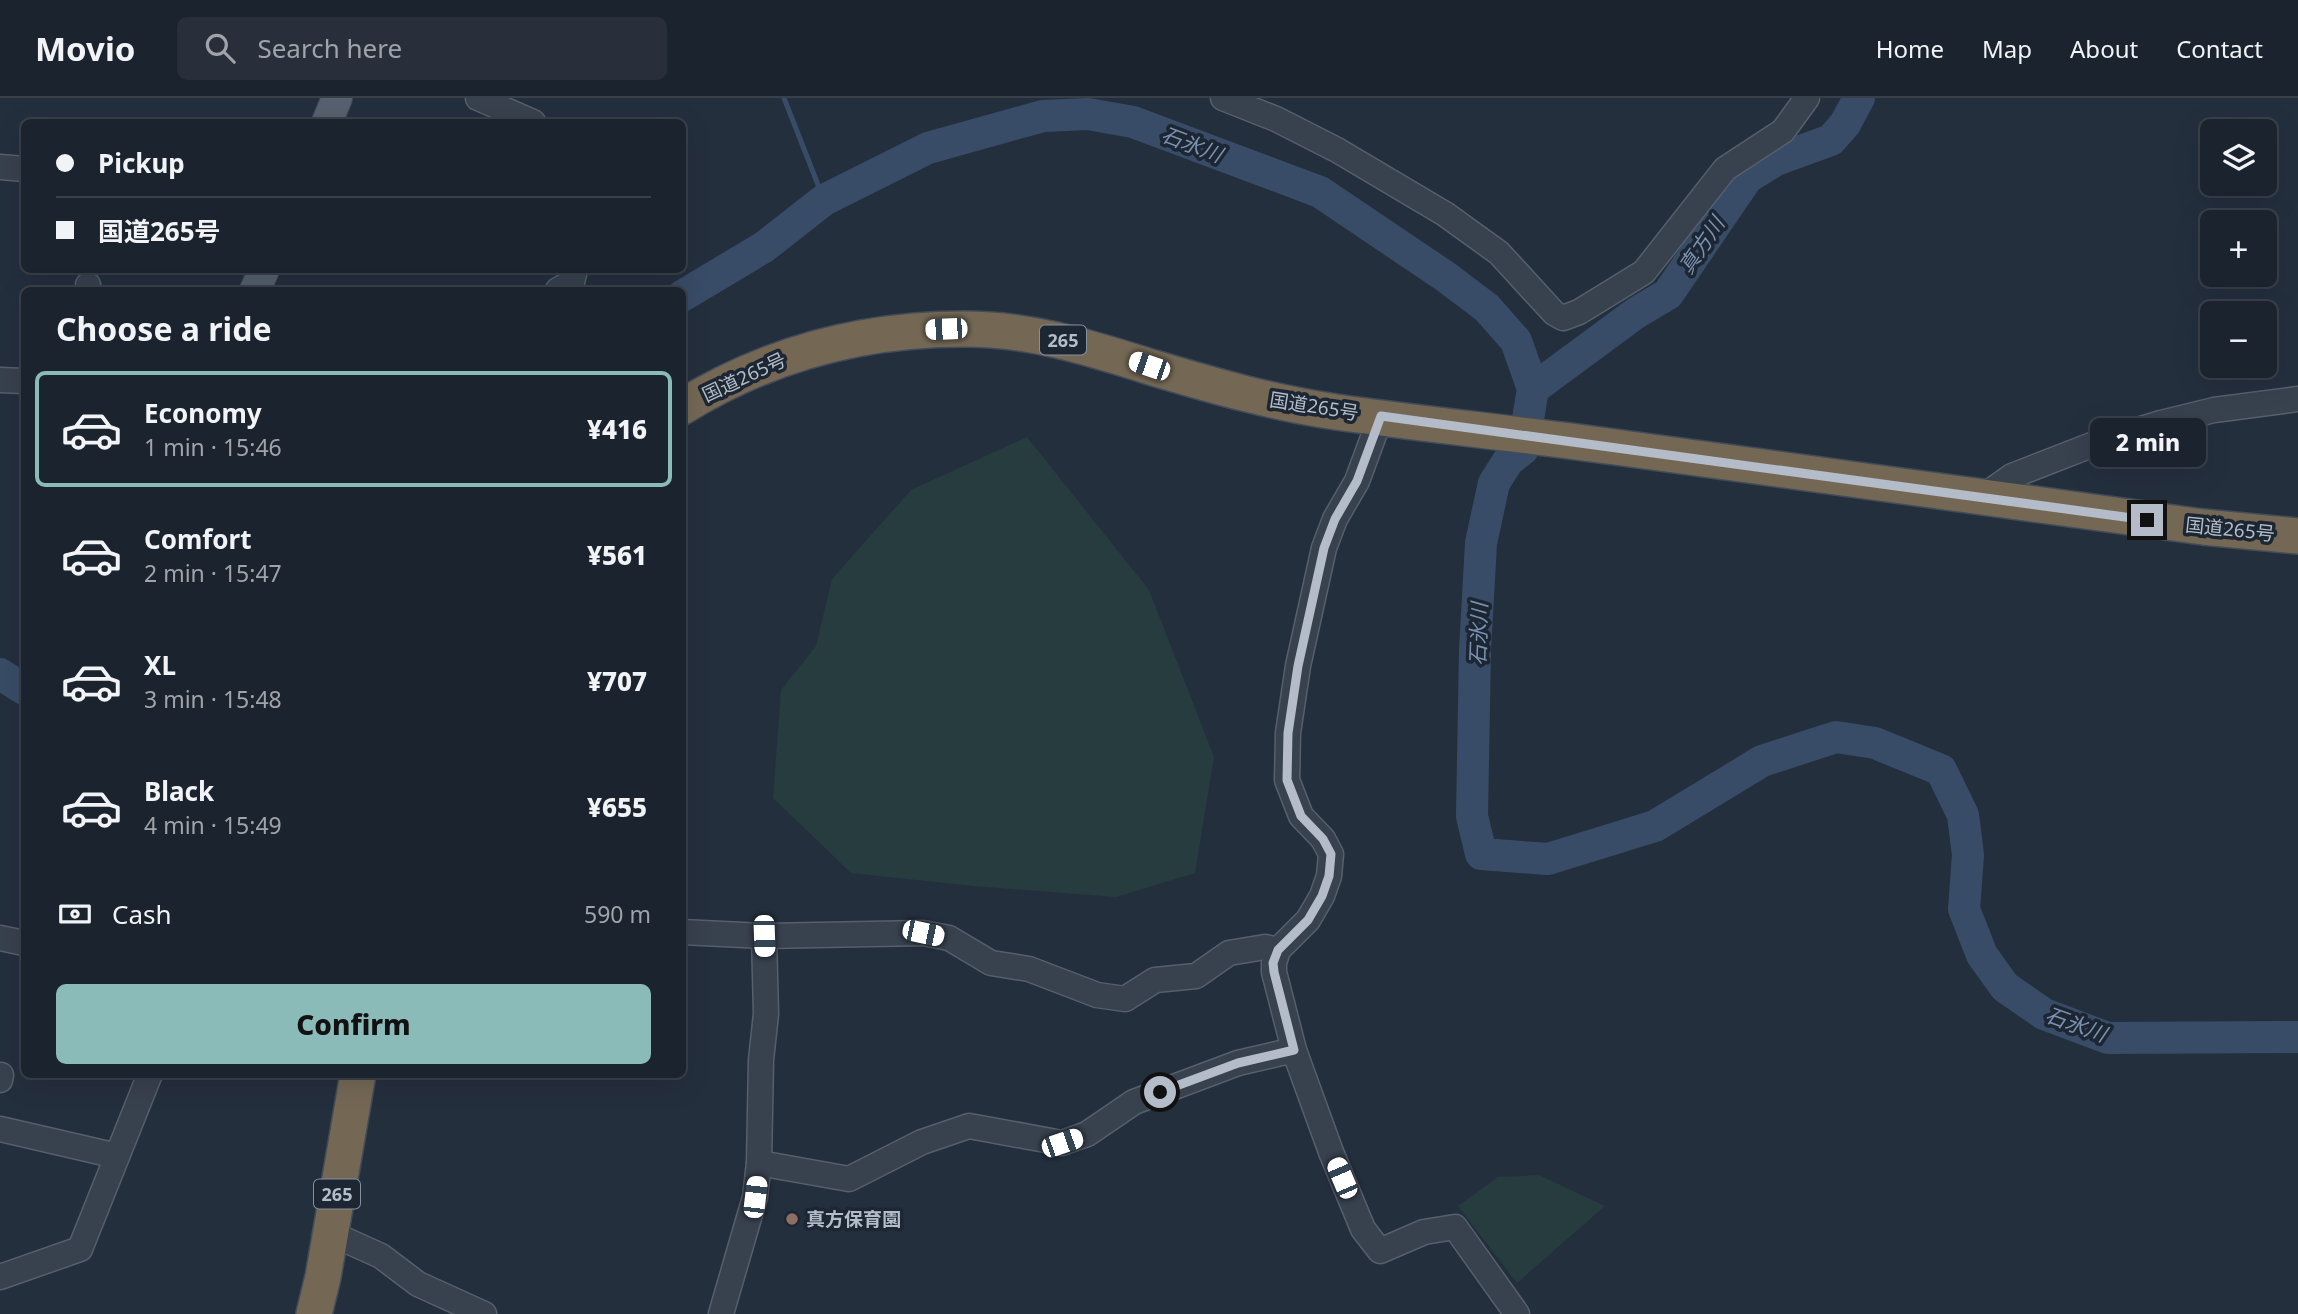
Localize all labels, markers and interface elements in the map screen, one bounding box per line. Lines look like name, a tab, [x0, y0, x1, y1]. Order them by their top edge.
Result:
search box	[177, 17, 667, 80]
text: Movio	[35, 26, 135, 71]
icon: search	[201, 29, 239, 67]
text: Search here	[257, 30, 402, 66]
text: Home	[1876, 32, 1944, 65]
text: Map	[1982, 32, 2032, 65]
text: About	[2070, 32, 2138, 65]
text: Contact	[2176, 32, 2263, 65]
map controls	[2200, 119, 2277, 378]
button: layers	[2200, 119, 2277, 196]
water label: 石氷川	[1158, 120, 1228, 169]
text: Pickup	[98, 145, 185, 181]
water label: 真方川	[1672, 209, 1731, 279]
button: +	[2200, 210, 2277, 287]
text: 国道265号	[98, 213, 221, 249]
button: −	[2200, 301, 2277, 378]
text: Choose a ride	[56, 307, 272, 350]
car	[925, 318, 968, 340]
road number: 265	[1040, 326, 1086, 354]
street label: 国道265号	[698, 346, 790, 408]
car	[1126, 349, 1173, 383]
street label: 国道265号	[1268, 386, 1360, 426]
text: Economy	[144, 395, 262, 431]
icon: car	[60, 398, 123, 461]
text: ¥416	[587, 411, 647, 447]
callout: 2 min	[2089, 418, 2205, 468]
text: 2 min	[2116, 426, 2180, 458]
text: 1 min · 15:46	[144, 431, 282, 463]
route end	[2131, 504, 2163, 536]
street label: 国道265号	[2184, 511, 2276, 547]
text: Comfort	[144, 521, 252, 557]
icon: car	[60, 524, 123, 587]
text: ¥561	[587, 537, 647, 573]
text: 2 min · 15:47	[144, 557, 282, 589]
water label: 石氷川	[1463, 600, 1493, 666]
text: XL	[144, 647, 176, 683]
icon: car	[60, 650, 123, 713]
text: ¥707	[587, 663, 647, 699]
text: 3 min · 15:48	[144, 683, 282, 715]
text: Black	[144, 773, 214, 809]
icon: car	[60, 776, 123, 839]
text: ¥655	[587, 789, 647, 825]
text: 4 min · 15:49	[144, 809, 282, 841]
icon: cash	[56, 895, 94, 933]
text: Cash	[112, 896, 172, 932]
text: 590 m	[584, 898, 651, 930]
car	[753, 915, 776, 957]
car	[901, 918, 946, 948]
button: Confirm	[56, 984, 651, 1064]
water label: 石氷川	[2042, 1000, 2112, 1049]
route start	[1144, 1076, 1176, 1108]
car	[1039, 1126, 1086, 1160]
car	[1325, 1155, 1360, 1201]
car	[743, 1175, 768, 1219]
road number: 265	[314, 1180, 360, 1209]
place label: 真方保育園	[806, 1206, 901, 1232]
marker: 真方保育園	[784, 1211, 800, 1227]

